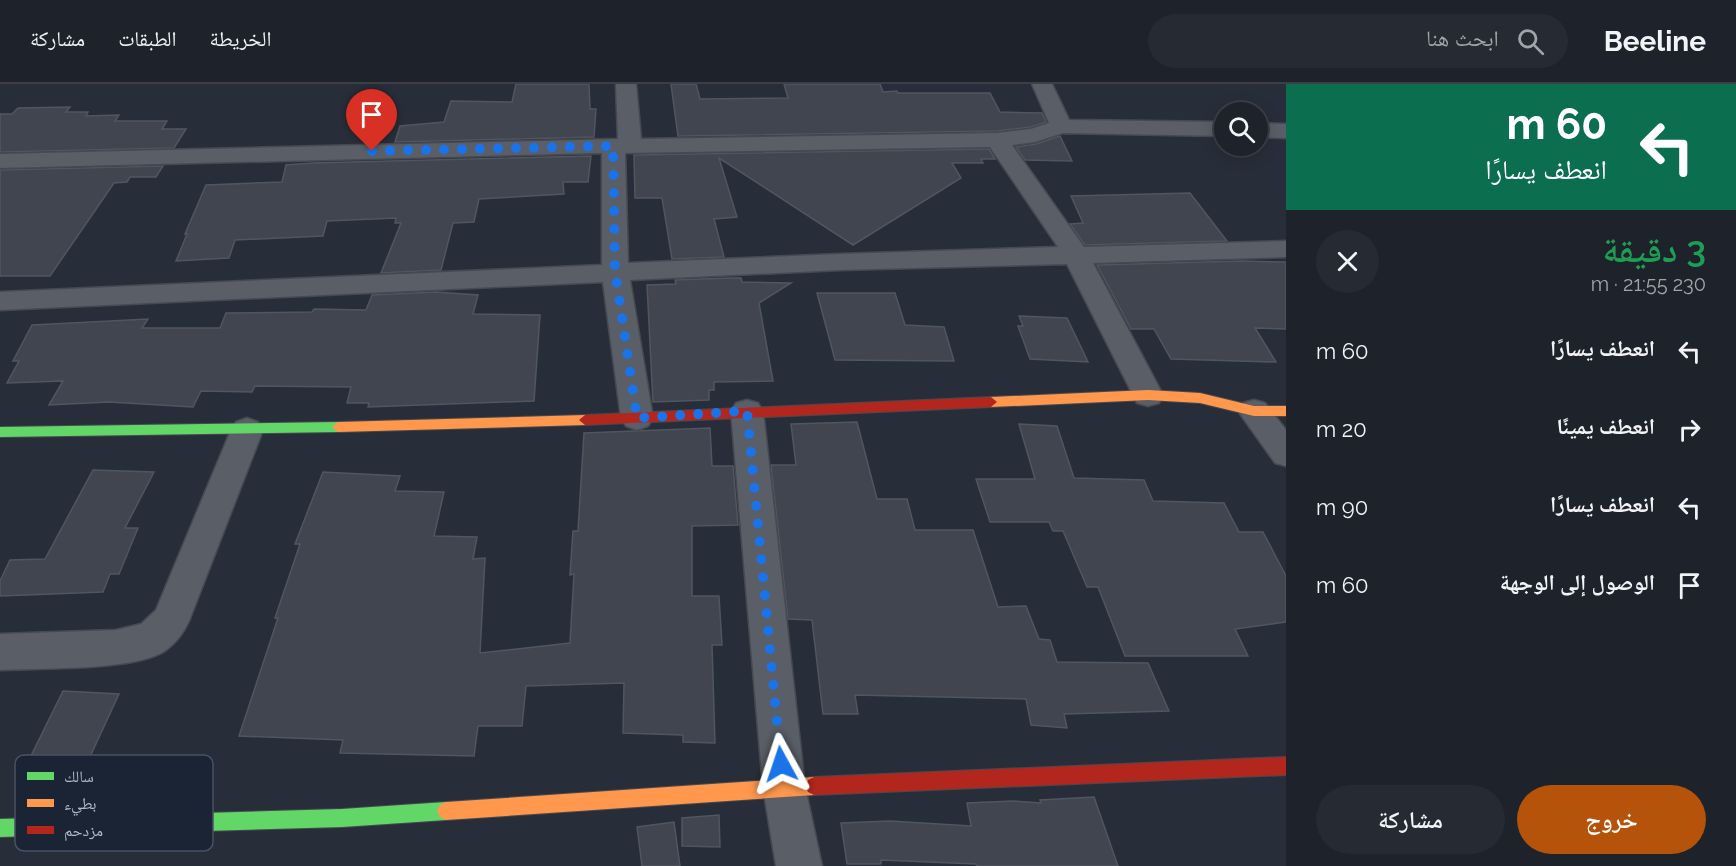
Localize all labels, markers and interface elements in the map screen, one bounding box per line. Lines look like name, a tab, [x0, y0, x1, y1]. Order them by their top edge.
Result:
search box	[1148, 14, 1568, 68]
text: ابحث هنا	[1426, 25, 1499, 51]
icon: search	[1514, 25, 1547, 58]
text: Beeline	[1604, 25, 1706, 58]
text: مشاركة	[30, 26, 85, 51]
text: الطبقات	[118, 26, 177, 51]
text: الخريطة	[210, 26, 271, 51]
pin	[346, 89, 397, 151]
icon: arrive	[355, 98, 388, 131]
text: 60 m	[1507, 100, 1607, 149]
map controls	[1214, 102, 1268, 156]
button: search	[1214, 102, 1268, 156]
icon: left	[1628, 108, 1706, 186]
text: انعطف يسارًا	[1485, 154, 1607, 185]
text: 3 دقيقة	[1603, 228, 1706, 270]
button: close	[1316, 230, 1379, 293]
text: 230 m · 21:55	[1591, 272, 1706, 296]
text: انعطف يسارًا	[1550, 335, 1655, 361]
icon: left	[1673, 335, 1706, 368]
text: 60 m	[1316, 338, 1369, 364]
text: انعطف يمينًا	[1556, 413, 1655, 439]
icon: right	[1673, 413, 1706, 446]
text: 20 m	[1316, 416, 1367, 442]
text: انعطف يسارًا	[1550, 491, 1655, 517]
icon: left	[1673, 491, 1706, 524]
text: 90 m	[1316, 494, 1368, 520]
text: الوصول إلى الوجهة	[1500, 569, 1655, 595]
icon: arrive	[1673, 569, 1706, 602]
text: 60 m	[1316, 572, 1369, 598]
position arrow	[749, 732, 813, 796]
legend	[15, 755, 213, 851]
text: سالك	[64, 767, 94, 786]
button: مشاركة	[1316, 785, 1505, 854]
button: خروج	[1517, 785, 1706, 854]
text: بطيء	[64, 794, 96, 816]
text: مزدحم	[64, 821, 103, 841]

